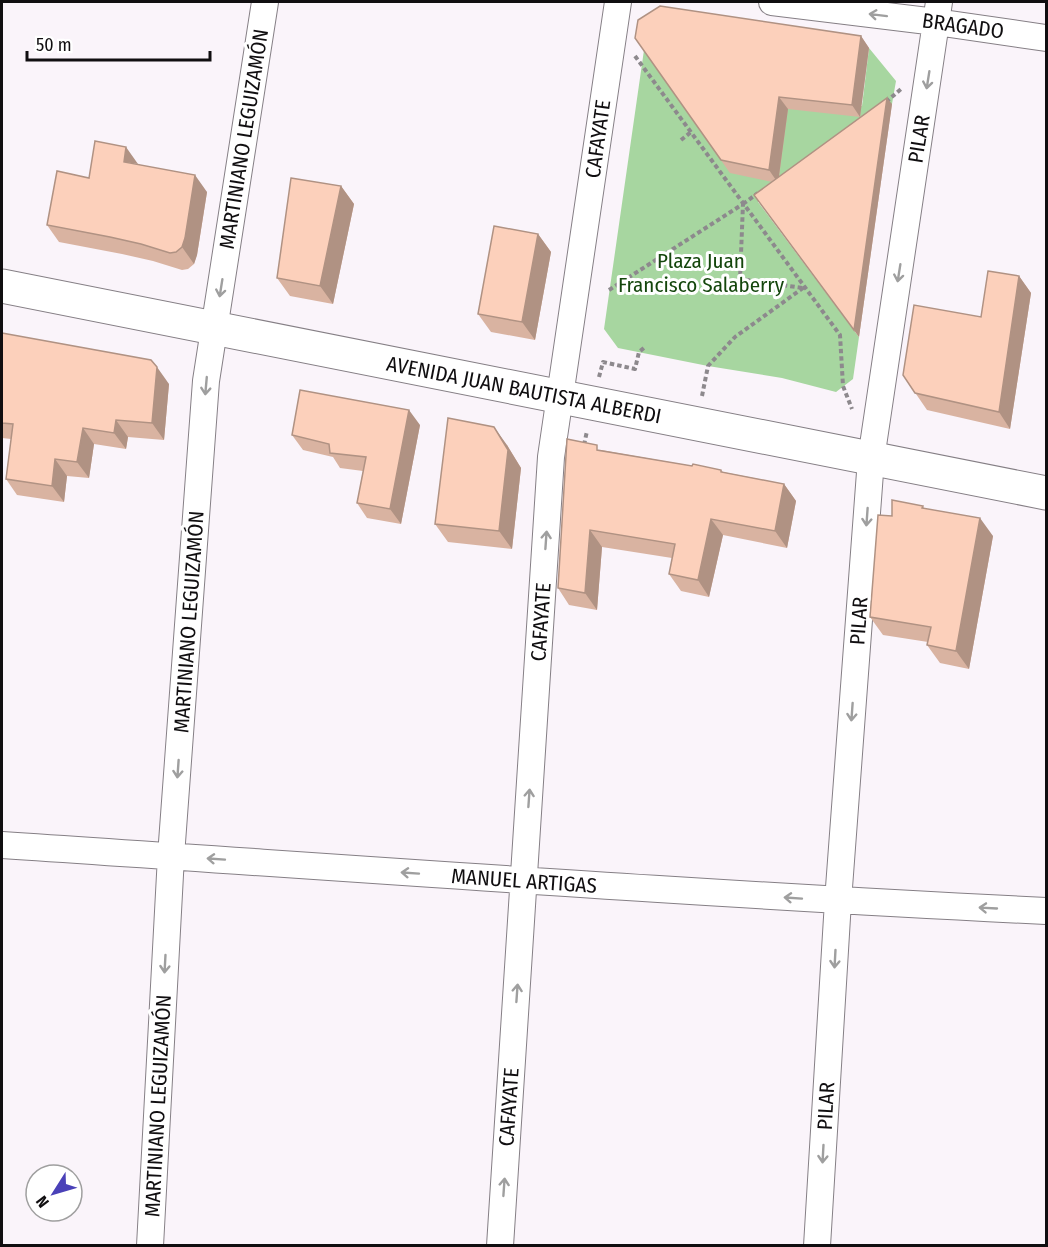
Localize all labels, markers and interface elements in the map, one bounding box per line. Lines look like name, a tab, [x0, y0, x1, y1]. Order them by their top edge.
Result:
street label: BRAGADO	[920, 7, 1006, 45]
one-way arrow	[869, 9, 888, 20]
scale bar	[27, 24, 210, 62]
street label: MARTINIANO LEGUIZAMÓN	[214, 27, 274, 251]
text: 50 m	[36, 34, 72, 56]
one-way arrow	[922, 70, 933, 90]
street label: CAFAYATE	[580, 98, 616, 180]
street label: PILAR	[902, 113, 936, 165]
park label: Plaza Juan Francisco Salaberry	[618, 248, 785, 298]
one-way arrow	[893, 263, 904, 282]
one-way arrow	[216, 277, 227, 297]
street label: AVENIDA JUAN BAUTISTA ALBERDI	[384, 351, 664, 429]
one-way arrow	[200, 376, 211, 396]
one-way arrow	[861, 507, 872, 527]
street label: MARTINIANO LEGUIZAMÓN	[168, 510, 210, 734]
one-way arrow	[541, 531, 552, 551]
street label: CAFAYATE	[525, 582, 557, 662]
street label: PILAR	[844, 595, 874, 646]
one-way arrow	[846, 701, 857, 721]
one-way arrow	[172, 759, 183, 779]
one-way arrow	[524, 788, 535, 808]
one-way arrow	[206, 854, 226, 865]
street label: MANUEL ARTIGAS	[450, 863, 598, 899]
one-way arrow	[401, 867, 421, 878]
one-way arrow	[784, 892, 804, 903]
one-way arrow	[979, 903, 999, 914]
one-way arrow	[829, 949, 840, 969]
one-way arrow	[160, 953, 171, 973]
one-way arrow	[511, 983, 522, 1003]
street label: MARTINIANO LEGUIZAMÓN	[139, 994, 177, 1218]
street label: CAFAYATE	[493, 1067, 525, 1147]
street label: PILAR	[812, 1081, 840, 1131]
one-way arrow	[817, 1143, 828, 1163]
north arrow	[24, 1163, 84, 1223]
one-way arrow	[499, 1178, 510, 1198]
text: N	[32, 1192, 53, 1211]

